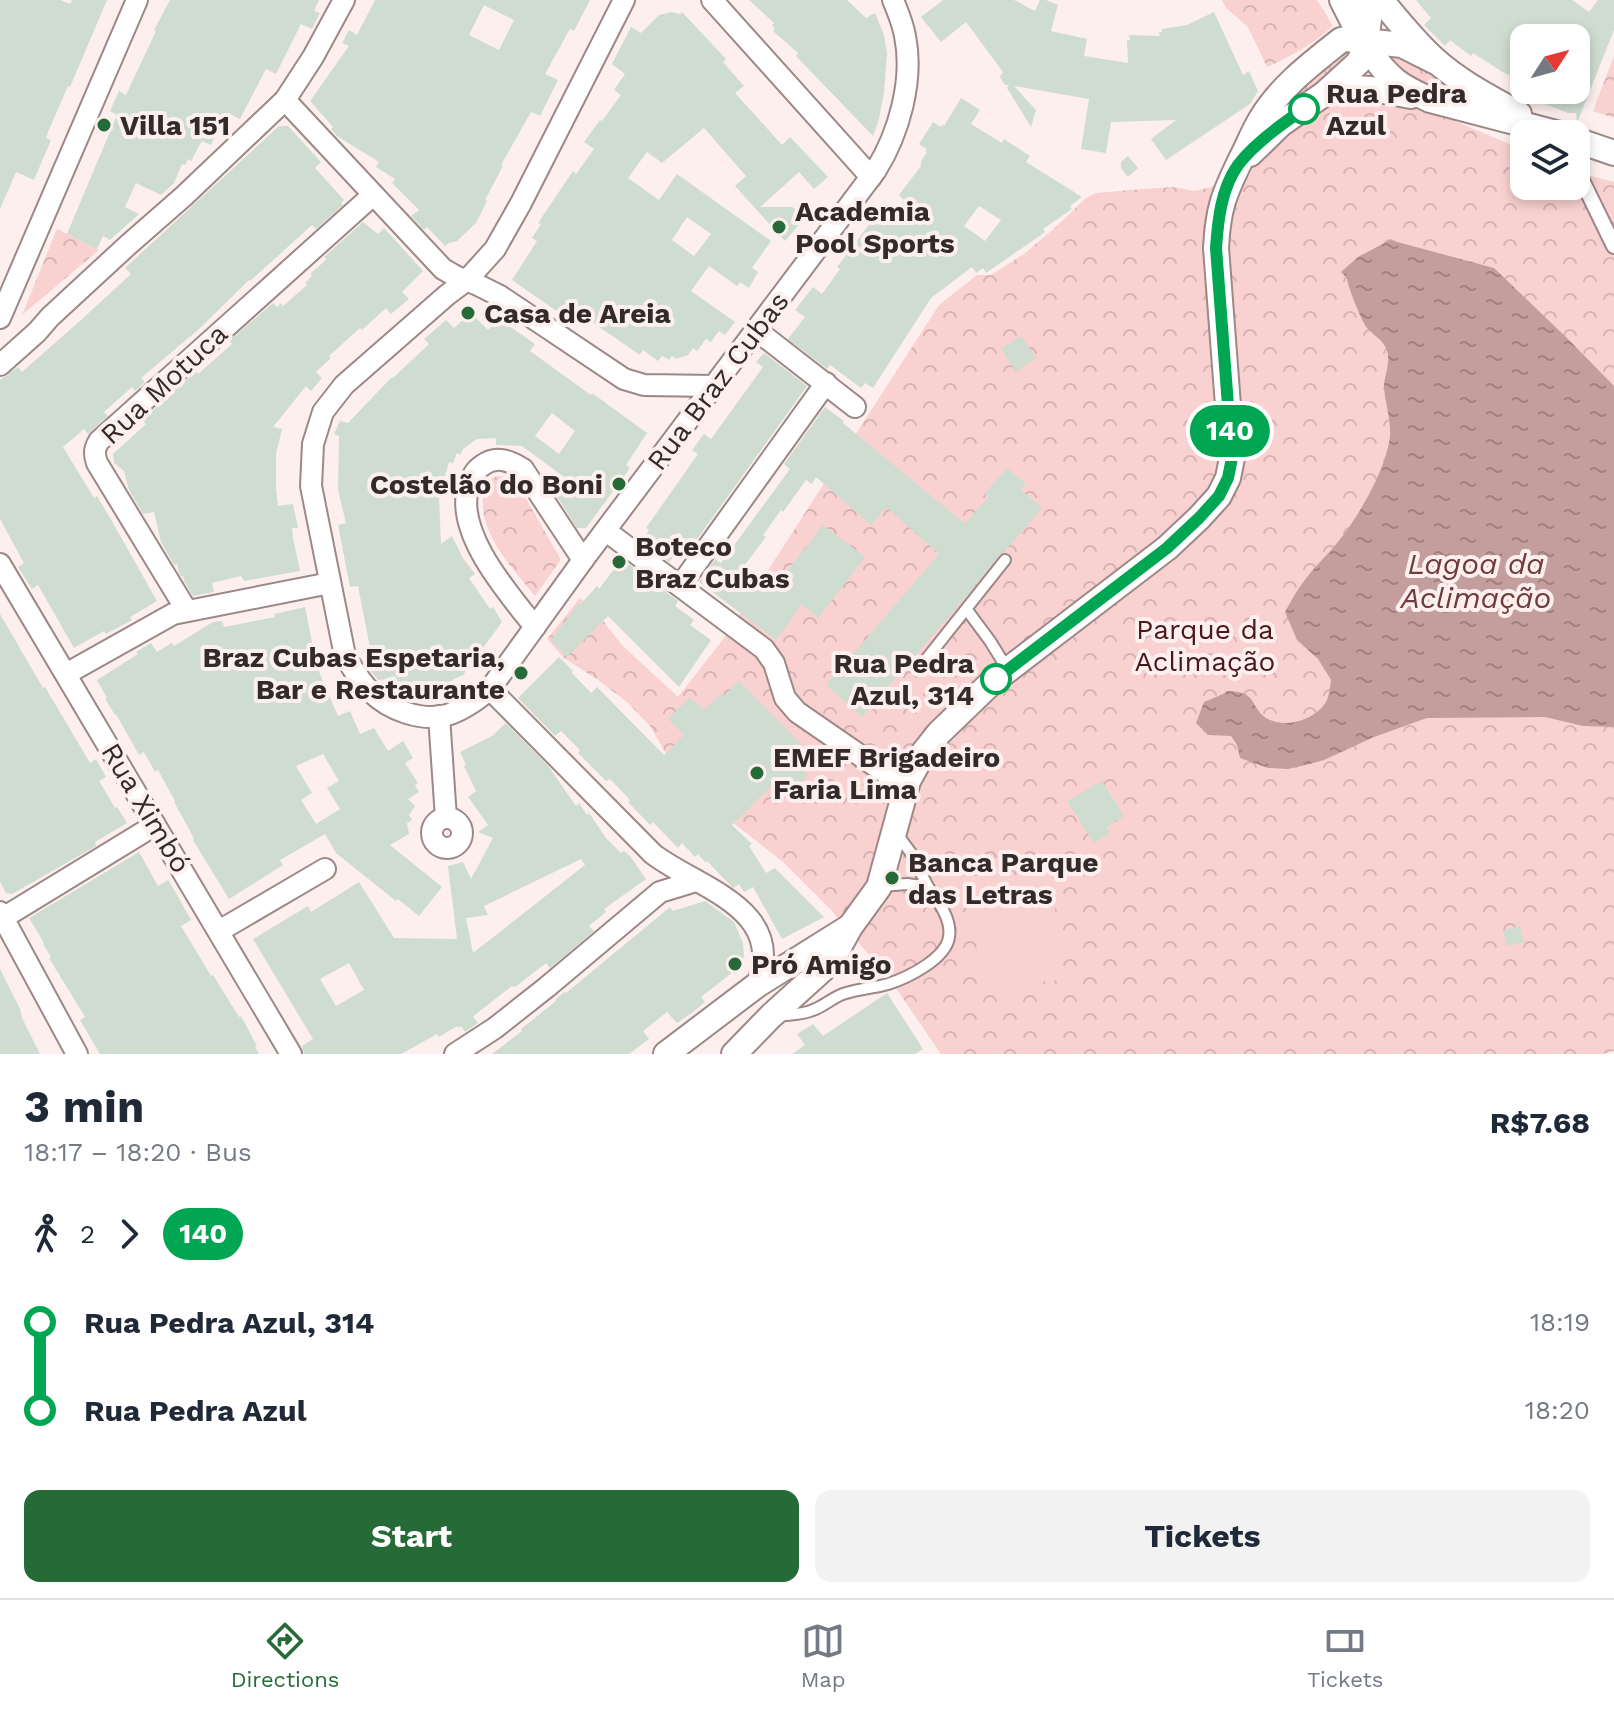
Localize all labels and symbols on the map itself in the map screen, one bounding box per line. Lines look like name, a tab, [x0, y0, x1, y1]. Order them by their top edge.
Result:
north arrow	[1510, 24, 1590, 104]
place label: Rua Pedra Azul	[1326, 77, 1467, 142]
marker: Rua Pedra Azul	[1289, 94, 1319, 124]
place label: Villa 151	[120, 109, 230, 142]
marker: Villa 151	[95, 116, 113, 134]
place label: Academia Pool Sports	[795, 195, 955, 260]
marker: Academia Pool Sports	[770, 218, 788, 236]
street label: Rua Braz Cubas	[640, 285, 796, 477]
place label: Casa de Areia	[484, 297, 672, 330]
marker: Casa de Areia	[459, 304, 477, 322]
street label: Rua Motuca	[94, 317, 234, 451]
line badge: 140	[1184, 405, 1276, 457]
place label: Costelão do Boni	[370, 468, 603, 501]
marker: Costelão do Boni	[610, 475, 628, 493]
place label: Boteco Braz Cubas	[635, 530, 790, 595]
water label: Lagoa da Aclimação	[1399, 546, 1551, 615]
marker: Boteco Braz Cubas	[610, 553, 628, 571]
park label: Parque da Aclimação	[1135, 613, 1275, 678]
place label: Braz Cubas Espetaria, Bar e Restaurante	[202, 641, 505, 706]
place label: Rua Pedra Azul, 314	[833, 647, 975, 712]
marker: Braz Cubas Espetaria, Bar e Restaurante	[512, 664, 530, 682]
marker: Rua Pedra Azul, 314	[981, 664, 1011, 694]
street label: Rua Ximbó	[94, 737, 198, 879]
place label: EMEF Brigadeiro Faria Lima	[773, 741, 1000, 806]
marker: EMEF Brigadeiro Faria Lima	[748, 764, 766, 782]
place label: Banca Parque das Letras	[908, 846, 1098, 911]
marker: Banca Parque das Letras	[883, 869, 901, 887]
place label: Pró Amigo	[751, 948, 892, 981]
marker: Pró Amigo	[726, 955, 744, 973]

